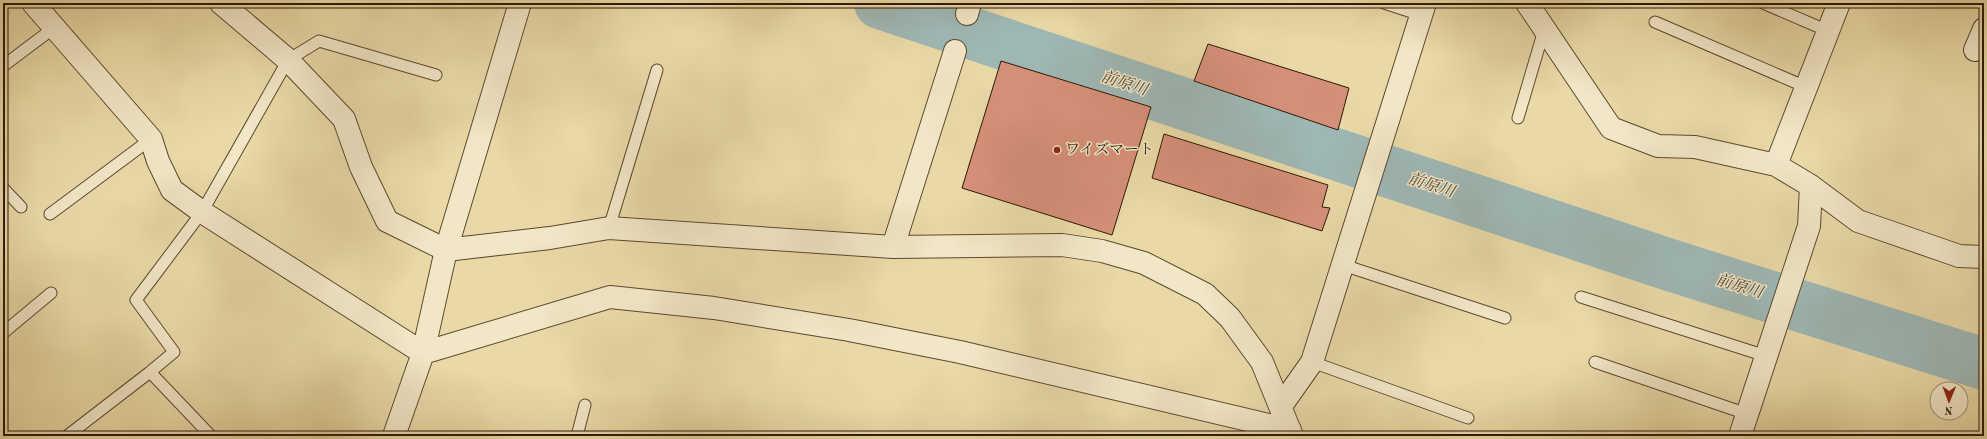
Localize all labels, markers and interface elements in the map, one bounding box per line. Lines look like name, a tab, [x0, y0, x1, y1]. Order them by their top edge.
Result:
water label: 前原川	[1099, 67, 1152, 100]
place label: ワイズマート	[1065, 141, 1154, 158]
marker: ワイズマート	[1052, 145, 1062, 155]
water label: 前原川	[1406, 169, 1459, 202]
water label: 前原川	[1714, 270, 1767, 302]
north arrow	[1929, 381, 1969, 421]
text: N	[1944, 404, 1953, 415]

